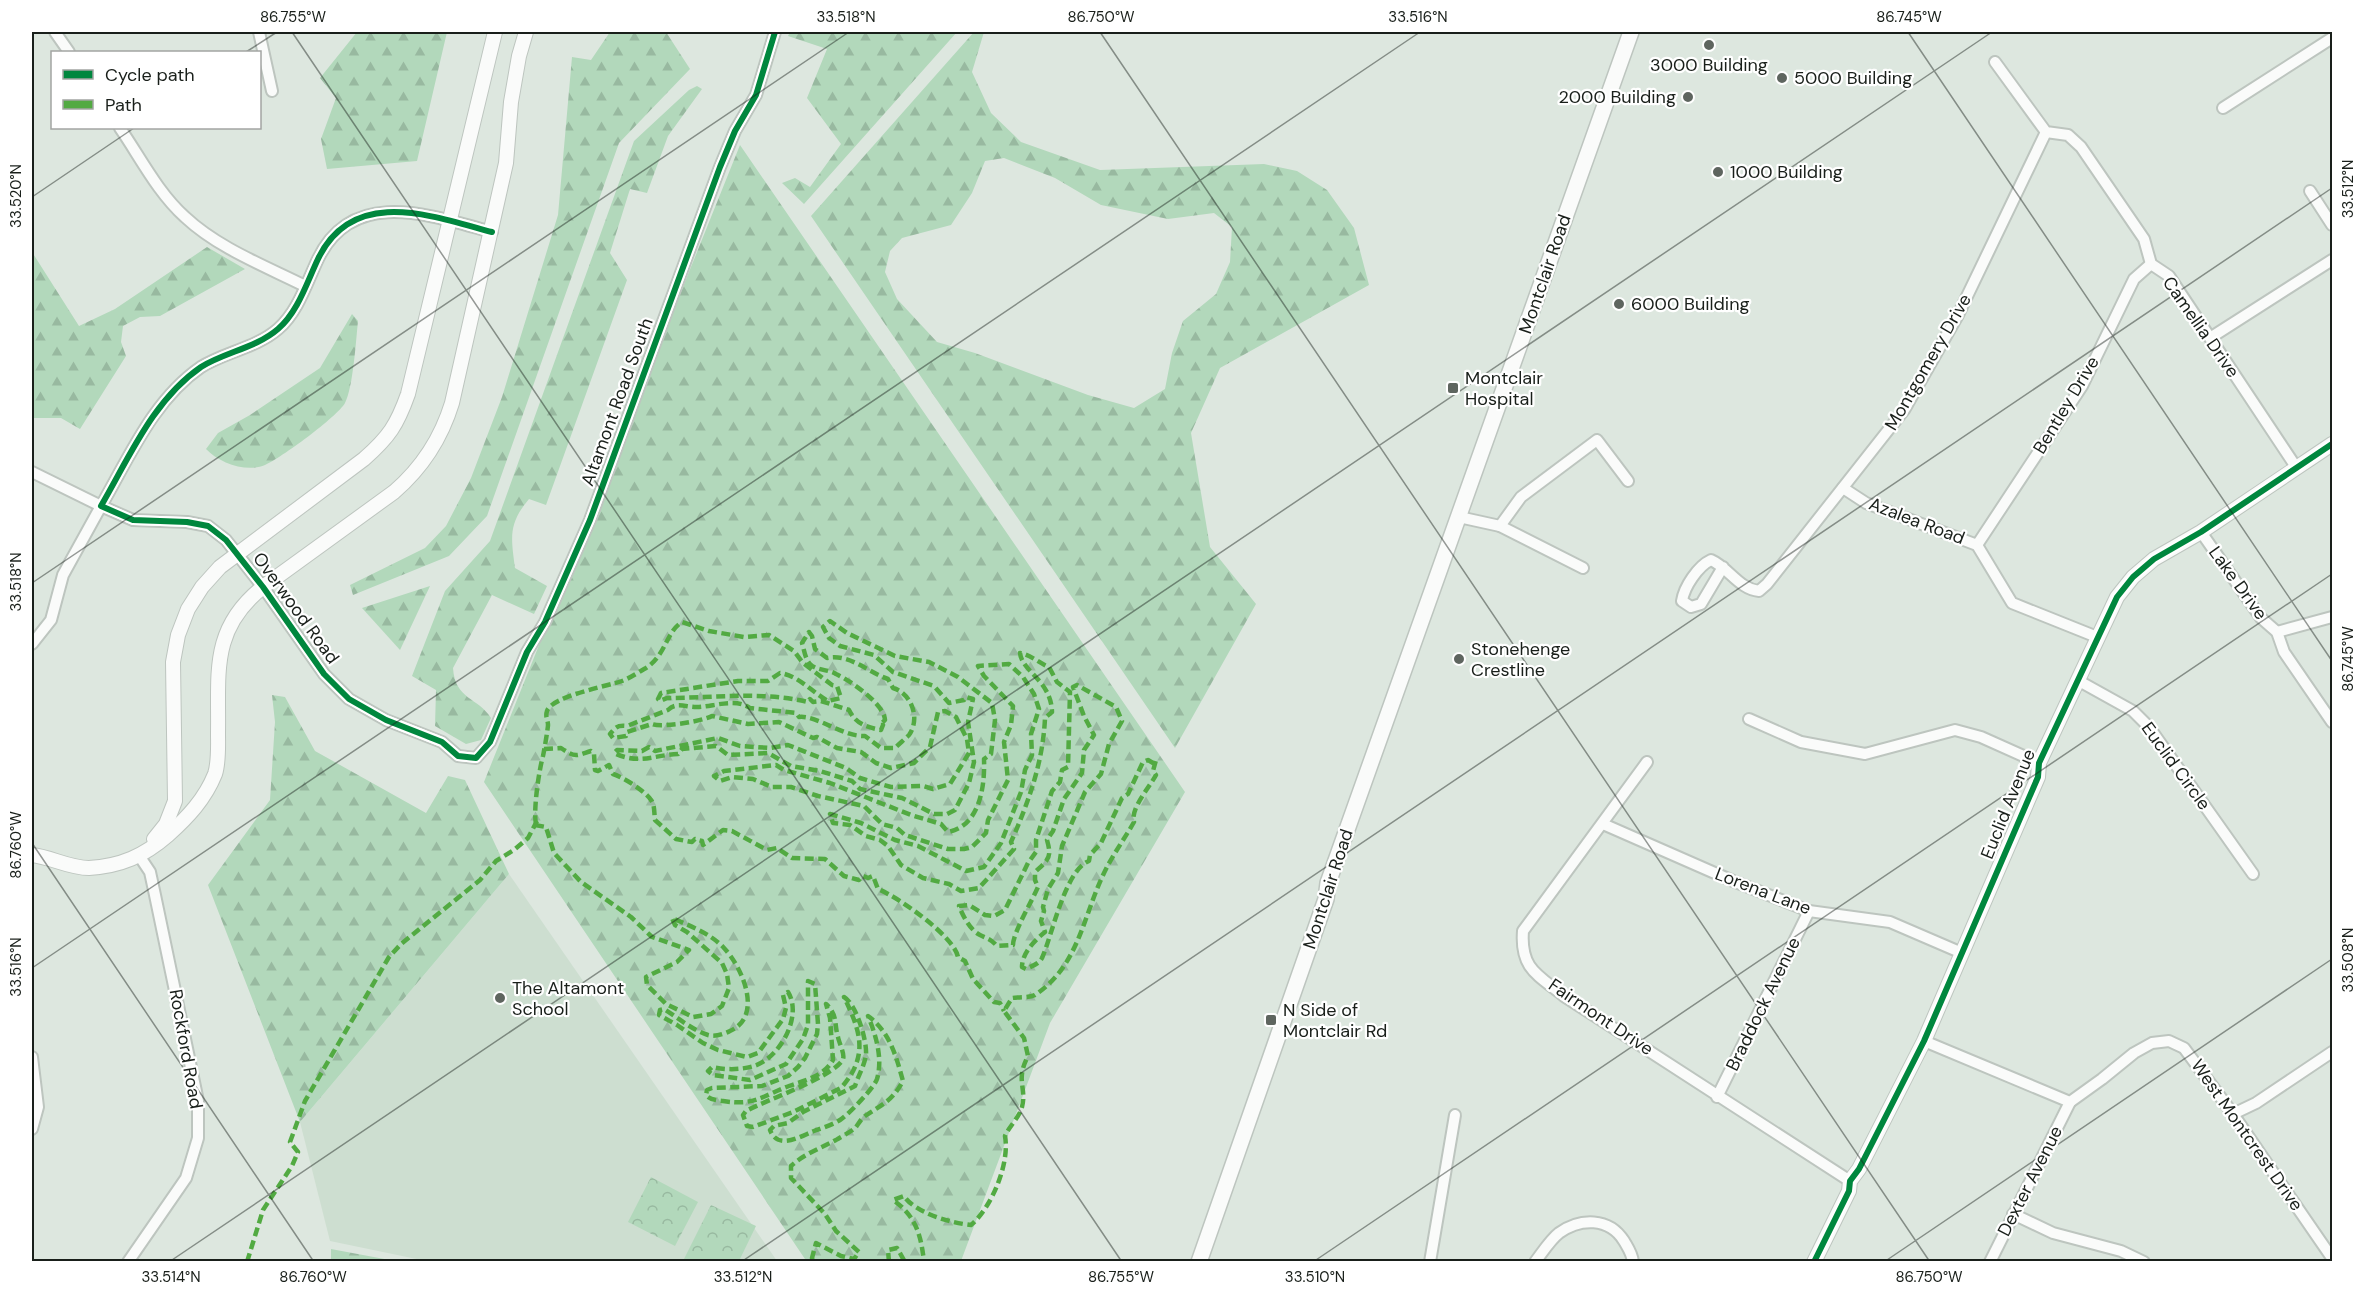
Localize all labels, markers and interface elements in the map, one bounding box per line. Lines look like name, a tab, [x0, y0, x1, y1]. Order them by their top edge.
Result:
text: 86.755°W	[260, 7, 326, 27]
text: 33.518°N	[816, 7, 876, 27]
text: 86.750°W	[1067, 7, 1135, 27]
text: 33.516°N	[1388, 7, 1448, 27]
text: 86.745°W	[1876, 7, 1942, 27]
marker: 3000 Building	[1702, 38, 1716, 52]
legend	[51, 51, 261, 129]
place label: 3000 Building	[1650, 53, 1768, 77]
text: Cycle path	[105, 63, 195, 87]
place label: 5000 Building	[1794, 66, 1912, 90]
marker: 5000 Building	[1775, 71, 1789, 85]
place label: 2000 Building	[1559, 85, 1676, 109]
marker: 2000 Building	[1681, 90, 1695, 104]
text: Path	[105, 93, 142, 117]
place label: 1000 Building	[1730, 160, 1843, 184]
text: 33.512°N	[2338, 160, 2358, 218]
text: 33.520°N	[6, 164, 26, 228]
marker: 1000 Building	[1711, 165, 1725, 179]
street label: Montclair Road	[1513, 211, 1577, 337]
street label: Camellia Drive	[2157, 272, 2245, 382]
street label: Montgomery Drive	[1879, 289, 1977, 435]
place label: 6000 Building	[1631, 292, 1750, 316]
marker: 6000 Building	[1612, 297, 1626, 311]
street label: Altamont Road South	[575, 315, 659, 489]
street label: Bentley Drive	[2027, 352, 2105, 458]
place label: Montclair Hospital	[1465, 366, 1543, 411]
marker: Montclair Hospital	[1446, 381, 1460, 395]
street label: Azalea Road	[1866, 492, 1968, 550]
street label: Lake Drive	[2203, 541, 2273, 625]
street label: Overwood Road	[247, 547, 345, 669]
text: 33.518°N	[6, 552, 26, 612]
text: 86.745°W	[2338, 626, 2358, 692]
place label: Stonehenge Crestline	[1471, 637, 1570, 682]
marker: Stonehenge Crestline	[1452, 652, 1466, 666]
street label: Euclid Circle	[2136, 717, 2216, 815]
street label: Euclid Avenue	[1975, 746, 2041, 862]
text: 86.760°W	[6, 811, 26, 879]
street label: Montclair Road	[1297, 826, 1359, 952]
street label: Lorena Lane	[1712, 862, 1814, 920]
text: 33.508°N	[2338, 928, 2358, 992]
street label: Braddock Avenue	[1720, 933, 1806, 1075]
text: 33.516°N	[6, 937, 26, 997]
street label: Fairmont Drive	[1544, 973, 1658, 1061]
place label: The Altamont School	[512, 976, 624, 1021]
street label: Rockford Road	[164, 987, 208, 1111]
marker: The Altamont School	[493, 991, 507, 1005]
place label: N Side of Montclair Rd	[1283, 998, 1387, 1043]
marker: N Side of Montclair Rd	[1264, 1013, 1278, 1027]
street label: West Montcrest Drive	[2186, 1054, 2308, 1216]
street label: Dexter Avenue	[1992, 1122, 2068, 1240]
text: 33.514°N	[141, 1267, 201, 1287]
text: 86.760°W	[279, 1267, 347, 1287]
text: 33.512°N	[714, 1267, 772, 1287]
text: 86.755°W	[1088, 1267, 1154, 1287]
text: 33.510°N	[1285, 1267, 1345, 1287]
text: 86.750°W	[1895, 1267, 1963, 1287]

